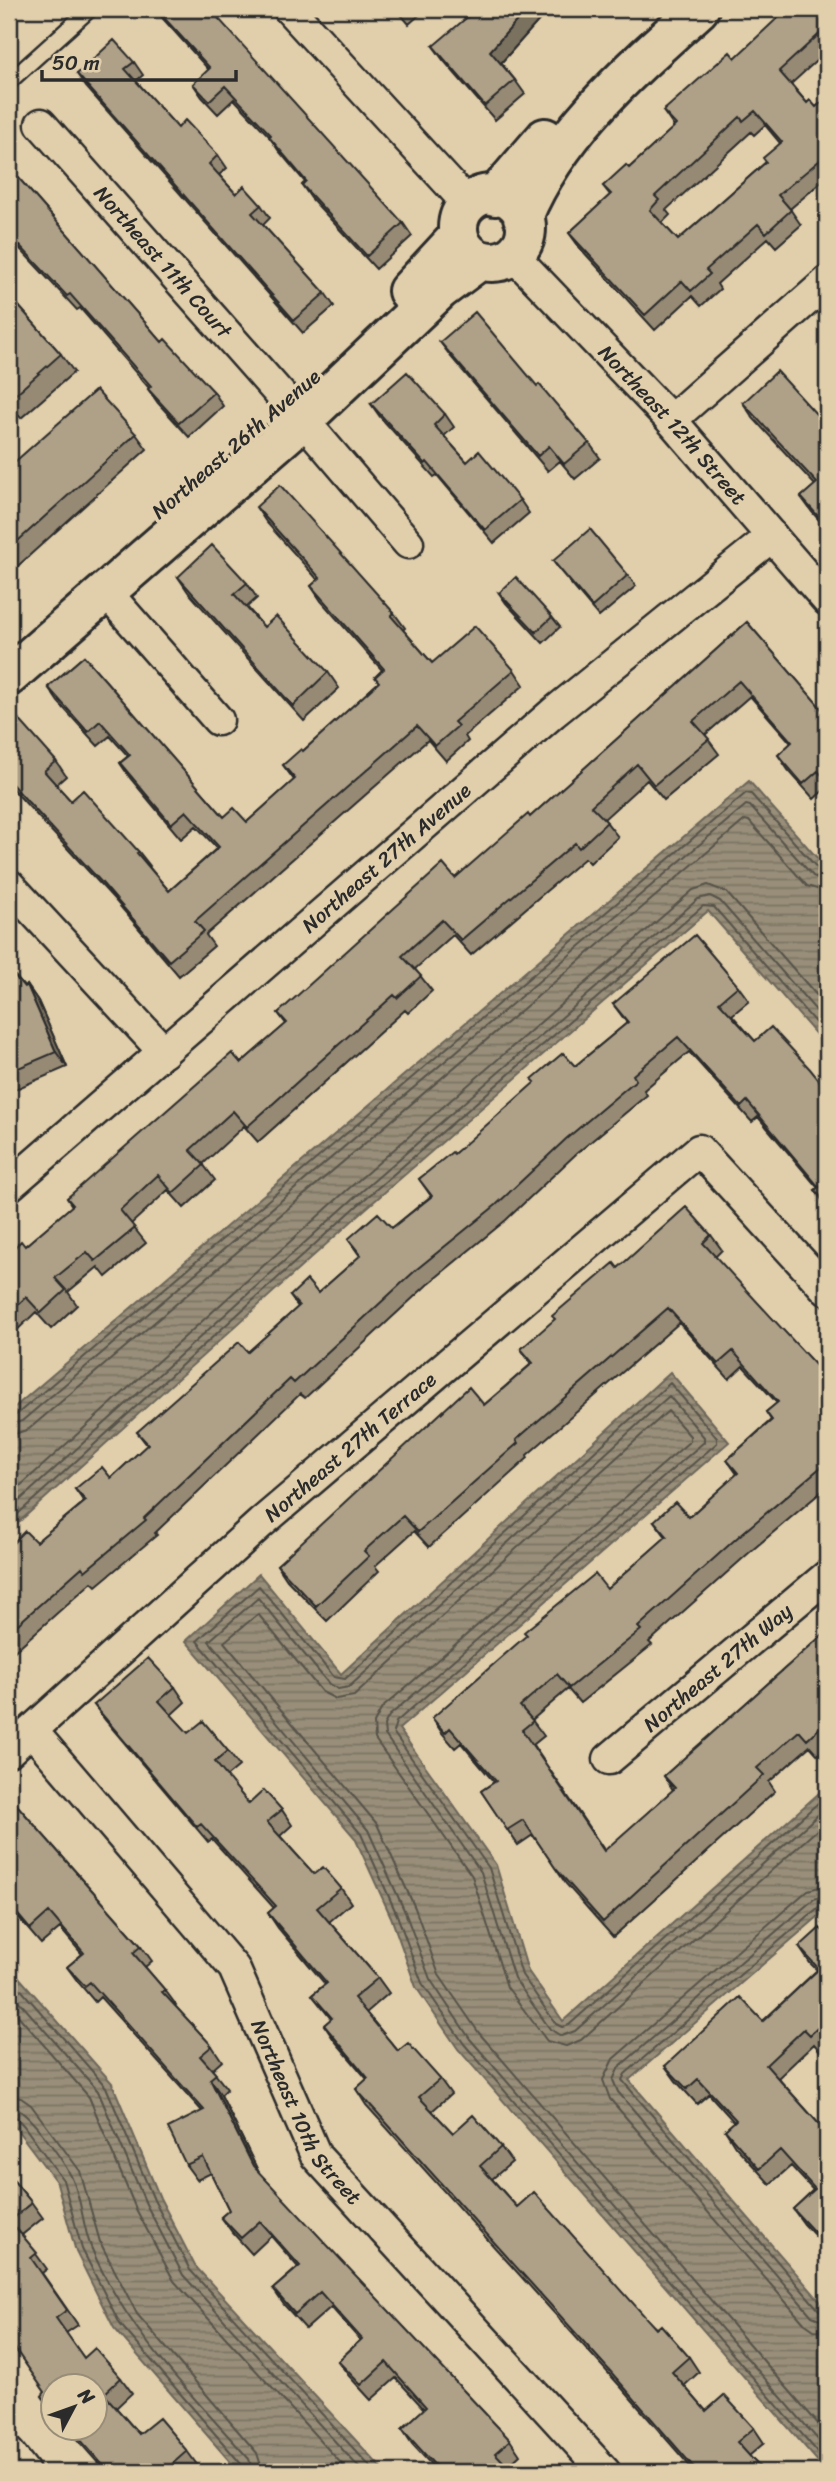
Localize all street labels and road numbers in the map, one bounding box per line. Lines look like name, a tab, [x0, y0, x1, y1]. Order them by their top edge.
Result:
street label: Northeast 11th Court	[84, 176, 243, 349]
street label: Northeast 12th Street	[589, 335, 756, 514]
street label: Northeast 26th Avenue	[142, 359, 330, 529]
street label: Northeast 27th Avenue	[292, 773, 480, 943]
street label: Northeast 27th Terrace	[255, 1362, 445, 1532]
street label: Northeast 27th Way	[634, 1593, 801, 1742]
street label: Northeast 10th Street	[240, 2013, 371, 2214]

